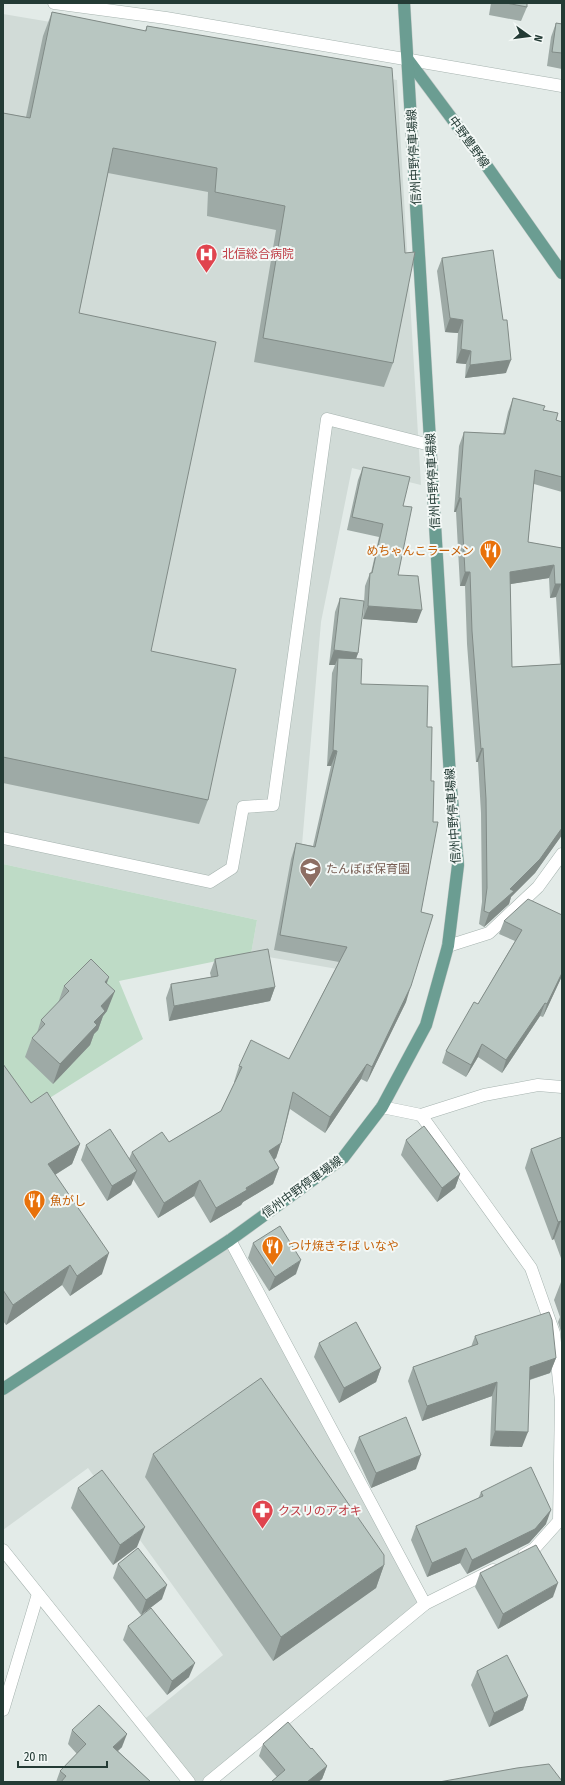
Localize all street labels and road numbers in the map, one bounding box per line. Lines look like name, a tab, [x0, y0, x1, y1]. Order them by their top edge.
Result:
street label: 信州中野停車場線	[404, 109, 424, 205]
street label: 中野豊野線	[446, 114, 492, 170]
street label: 信州中野停車場線	[423, 433, 443, 529]
street label: 信州中野停車場線	[443, 768, 463, 864]
street label: 信州中野停車場線	[259, 1153, 345, 1221]

